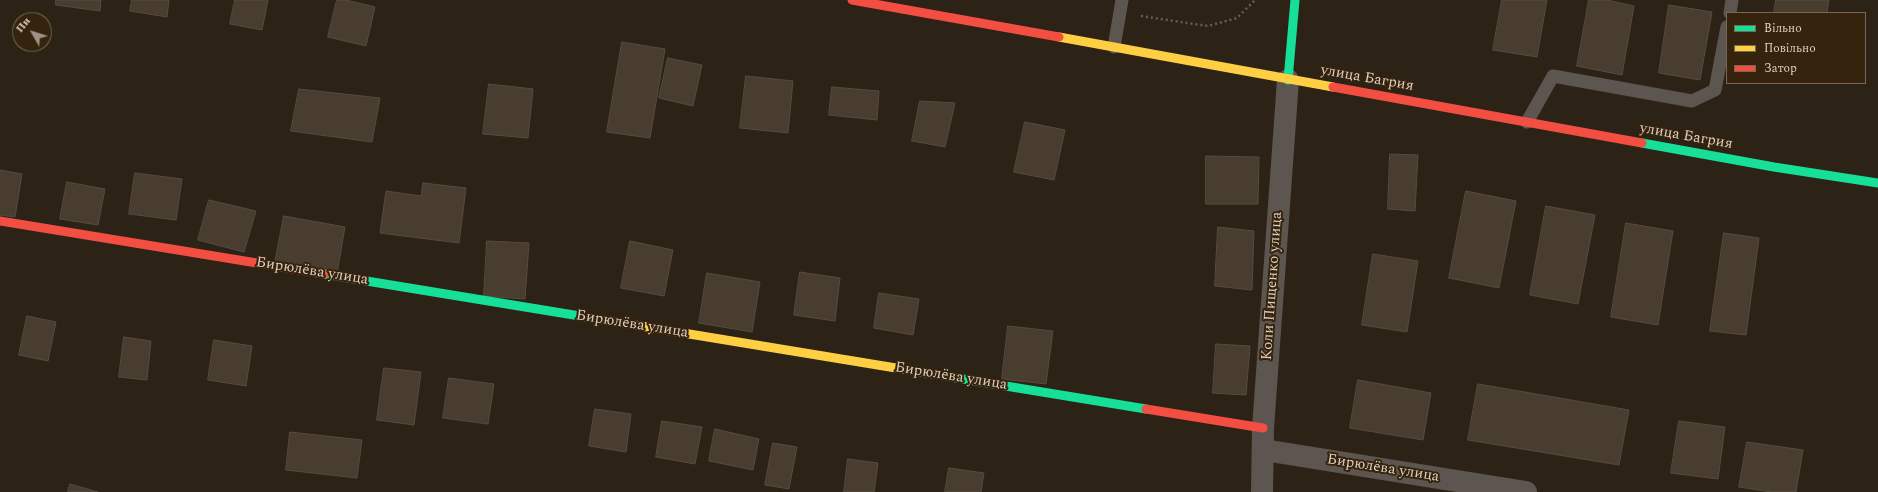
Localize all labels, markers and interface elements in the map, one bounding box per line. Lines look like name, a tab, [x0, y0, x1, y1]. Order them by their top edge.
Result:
north arrow	[12, 12, 52, 52]
legend	[1726, 12, 1866, 84]
text: Пн	[11, 13, 35, 36]
text: Вільно	[1764, 19, 1802, 38]
text: Повільно	[1764, 39, 1816, 58]
text: Затор	[1764, 59, 1797, 78]
street label: улица Багрия	[1319, 62, 1415, 96]
street label: улица Багрия	[1638, 120, 1734, 154]
street label: Коли Пищенко улица	[1259, 211, 1287, 361]
street label: Бирюлёва улица	[255, 254, 369, 290]
street label: Бирюлёва улица	[575, 307, 689, 343]
street label: Бирюлёва улица	[894, 359, 1008, 395]
street label: Бирюлёва улица	[1326, 451, 1440, 487]

